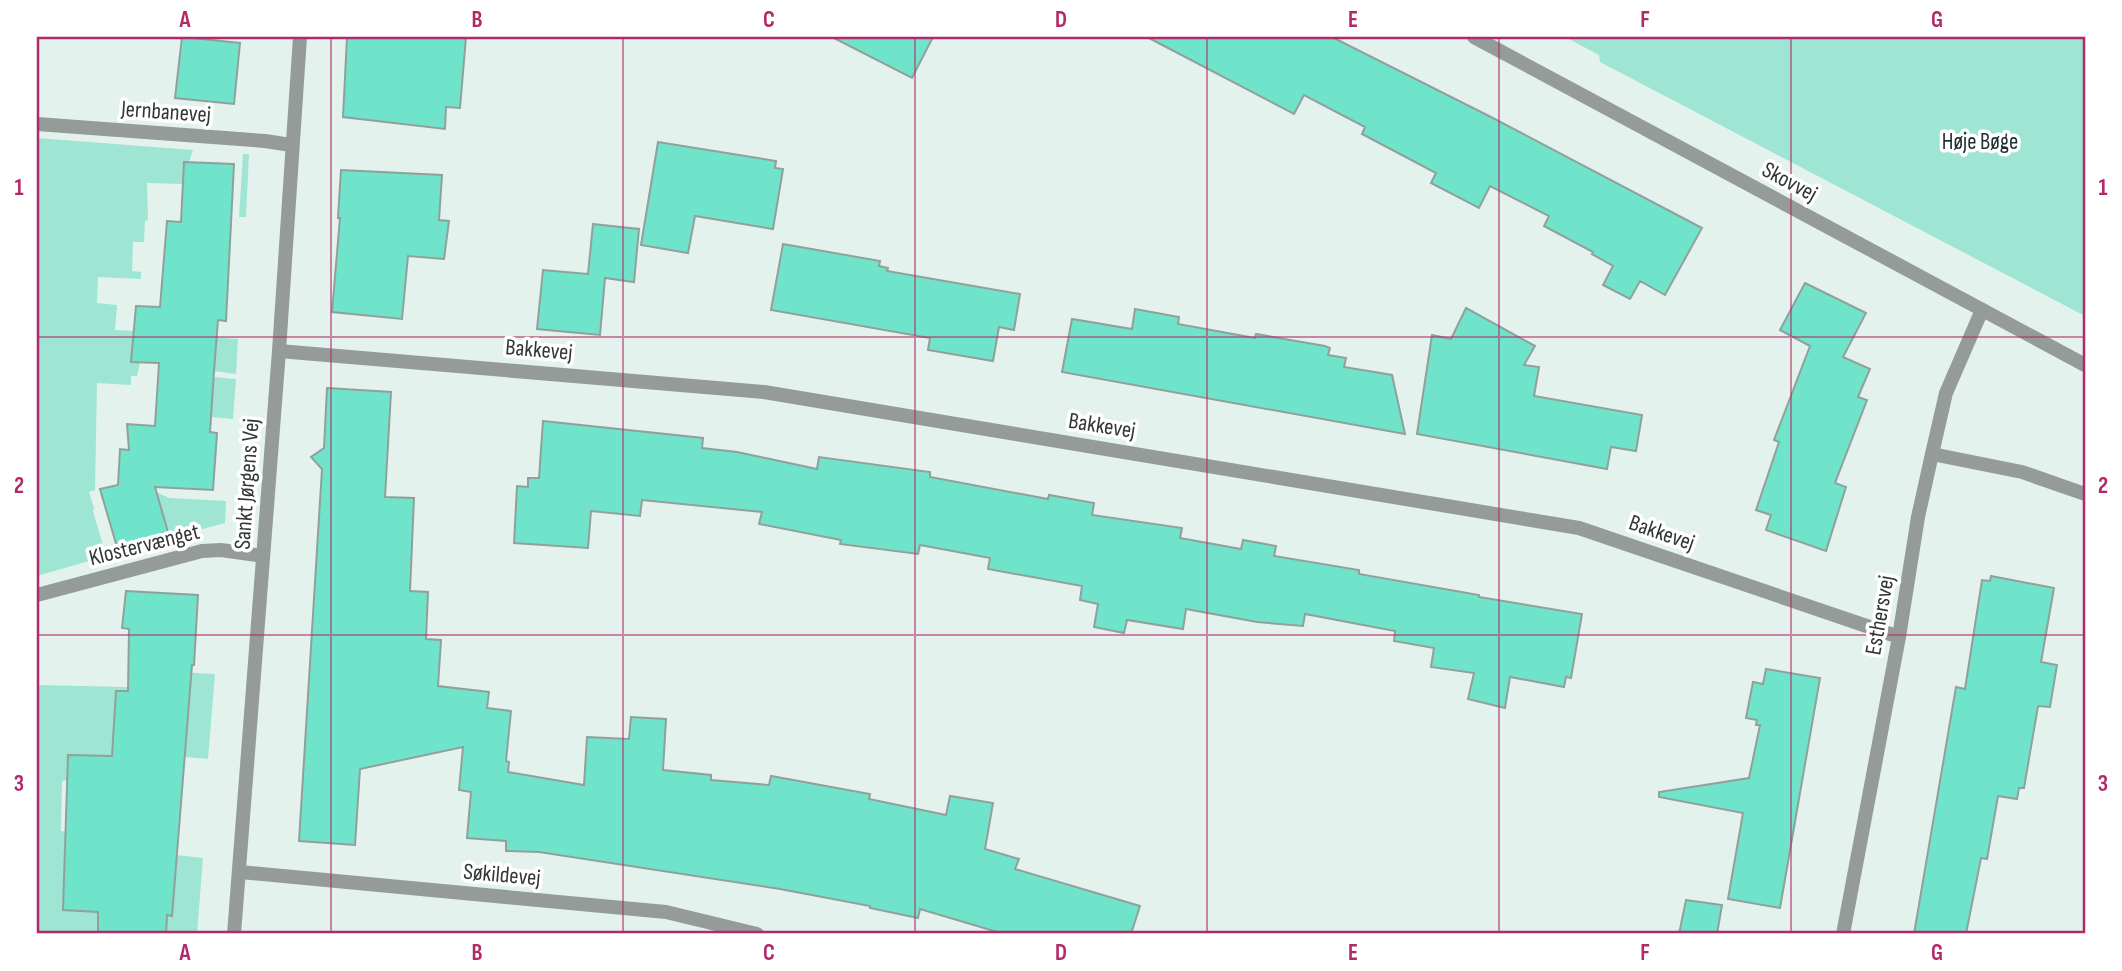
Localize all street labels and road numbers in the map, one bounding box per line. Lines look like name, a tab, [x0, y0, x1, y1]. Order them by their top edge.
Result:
street label: Jernbanevej	[119, 95, 212, 129]
street label: Skovvej	[1757, 156, 1822, 208]
street label: Bakkevej	[504, 333, 574, 367]
street label: Bakkevej	[1066, 407, 1137, 445]
street label: Sankt Jørgens Vej	[228, 418, 266, 551]
street label: Bakkevej	[1625, 509, 1698, 557]
street label: Klostervænget	[86, 518, 202, 572]
street label: Esthersvej	[1859, 573, 1901, 657]
street label: Søkildevej	[462, 858, 542, 892]

